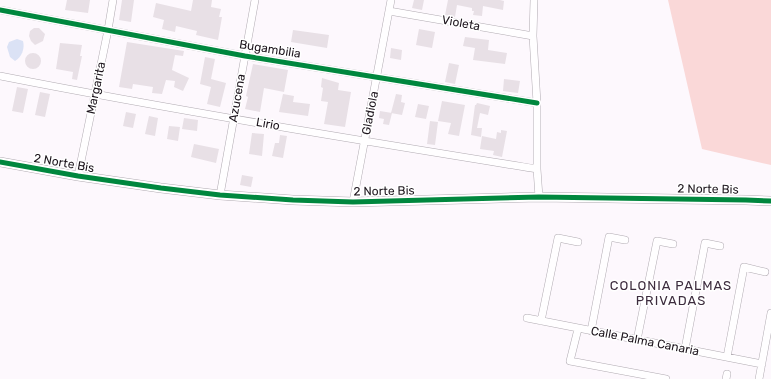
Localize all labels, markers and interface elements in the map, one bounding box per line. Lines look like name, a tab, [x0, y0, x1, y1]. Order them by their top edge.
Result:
street label: Violeta	[441, 13, 481, 33]
street label: Bugambilia	[238, 37, 302, 61]
street label: Margarita	[84, 61, 108, 115]
street label: Azucena	[226, 73, 248, 123]
street label: Gladiola	[359, 90, 381, 136]
street label: Lirio	[255, 115, 281, 133]
street label: 2 Norte Bis	[33, 151, 95, 175]
street label: 2 Norte Bis	[677, 181, 739, 197]
street label: 2 Norte Bis	[353, 183, 415, 199]
district label: COLONIA PALMAS PRIVADAS	[610, 278, 732, 308]
street label: Calle Palma Canaria	[590, 324, 700, 358]

